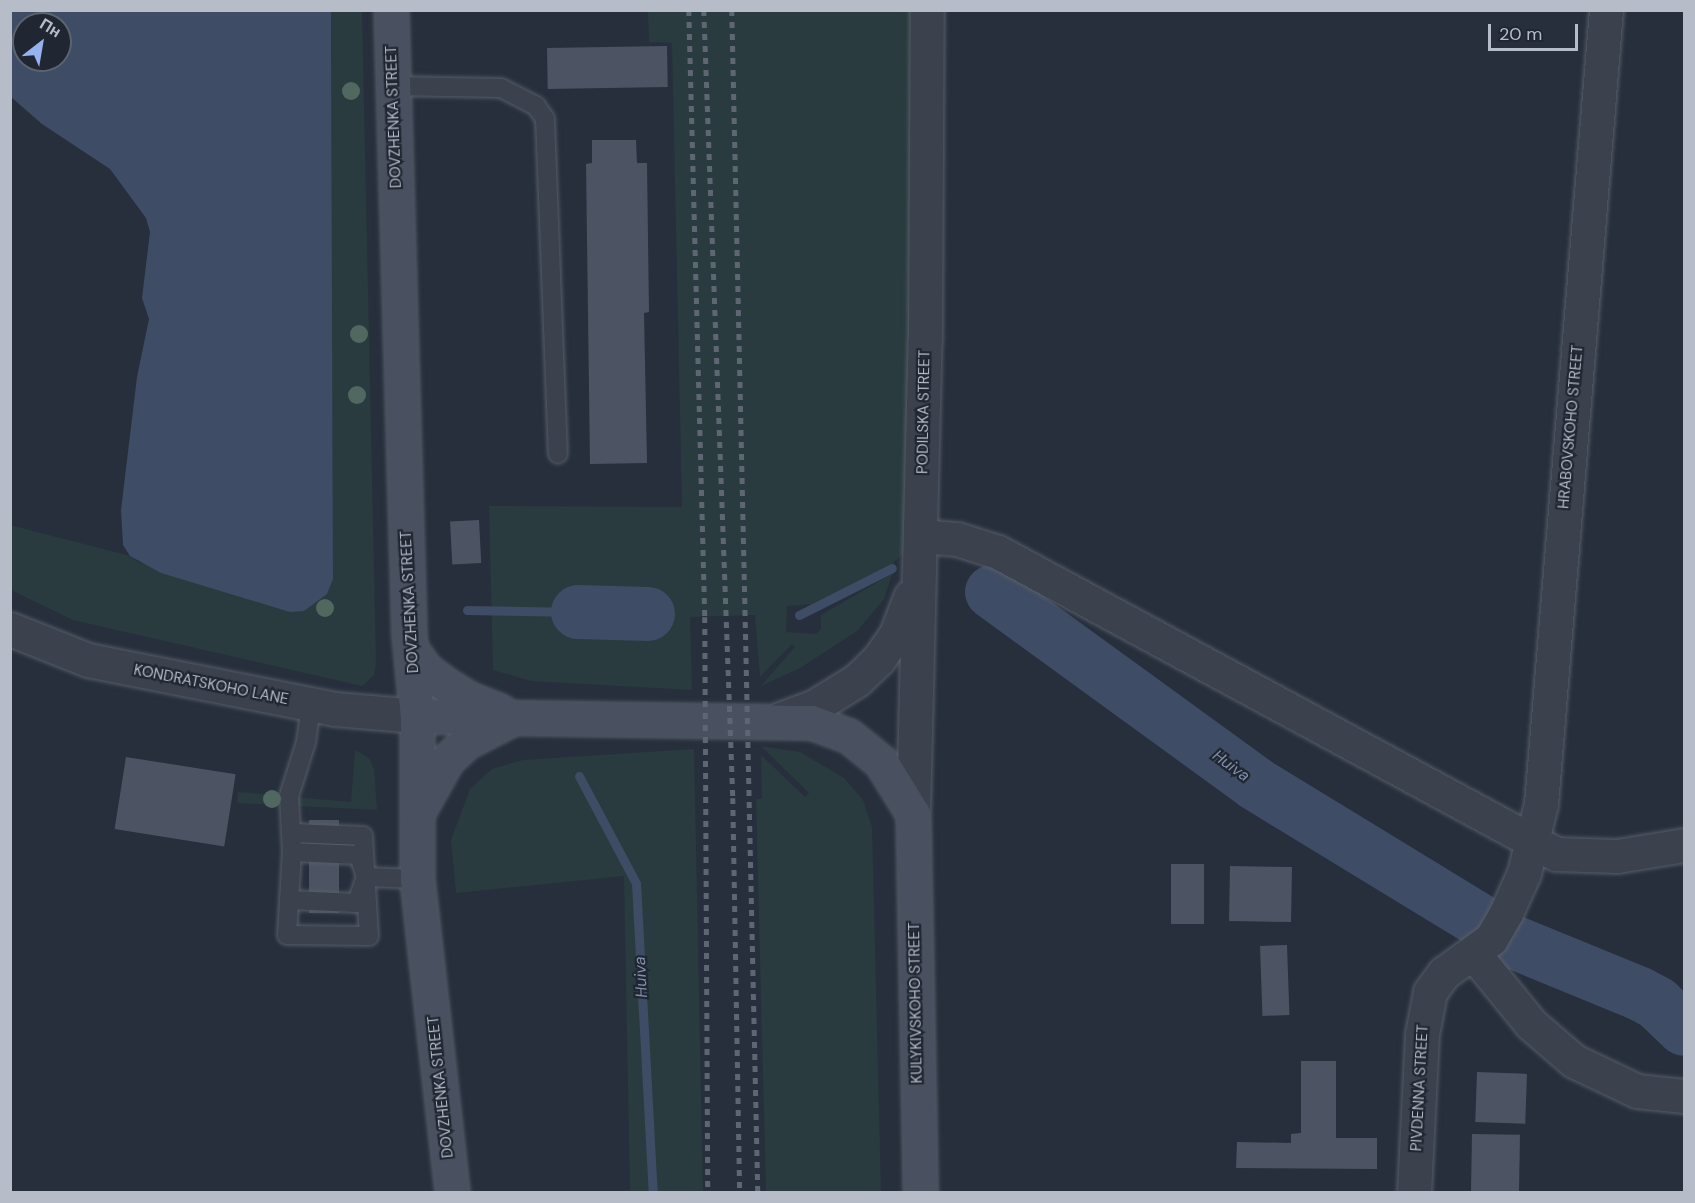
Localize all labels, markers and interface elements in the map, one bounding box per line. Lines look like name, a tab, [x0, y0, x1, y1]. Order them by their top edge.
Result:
north arrow	[12, 12, 72, 72]
scale bar	[1491, 12, 1581, 50]
text: Пн	[36, 13, 65, 42]
text: 20 m	[1499, 22, 1542, 46]
street label: DOVZHENKA STREET	[383, 45, 405, 189]
street label: HRABOVSKOHO STREET	[1555, 344, 1587, 510]
street label: PODILSKA STREET	[914, 350, 934, 474]
street label: DOVZHENKA STREET	[397, 530, 423, 674]
street label: KONDRATSKOHO LANE	[132, 661, 290, 709]
water label: Huiva	[1209, 746, 1253, 786]
street label: KULYKIVSKOHO STREET	[906, 922, 926, 1084]
water label: Huiva	[630, 956, 652, 998]
street label: DOVZHENKA STREET	[425, 1015, 457, 1159]
street label: PIVDENNA STREET	[1408, 1024, 1432, 1152]

